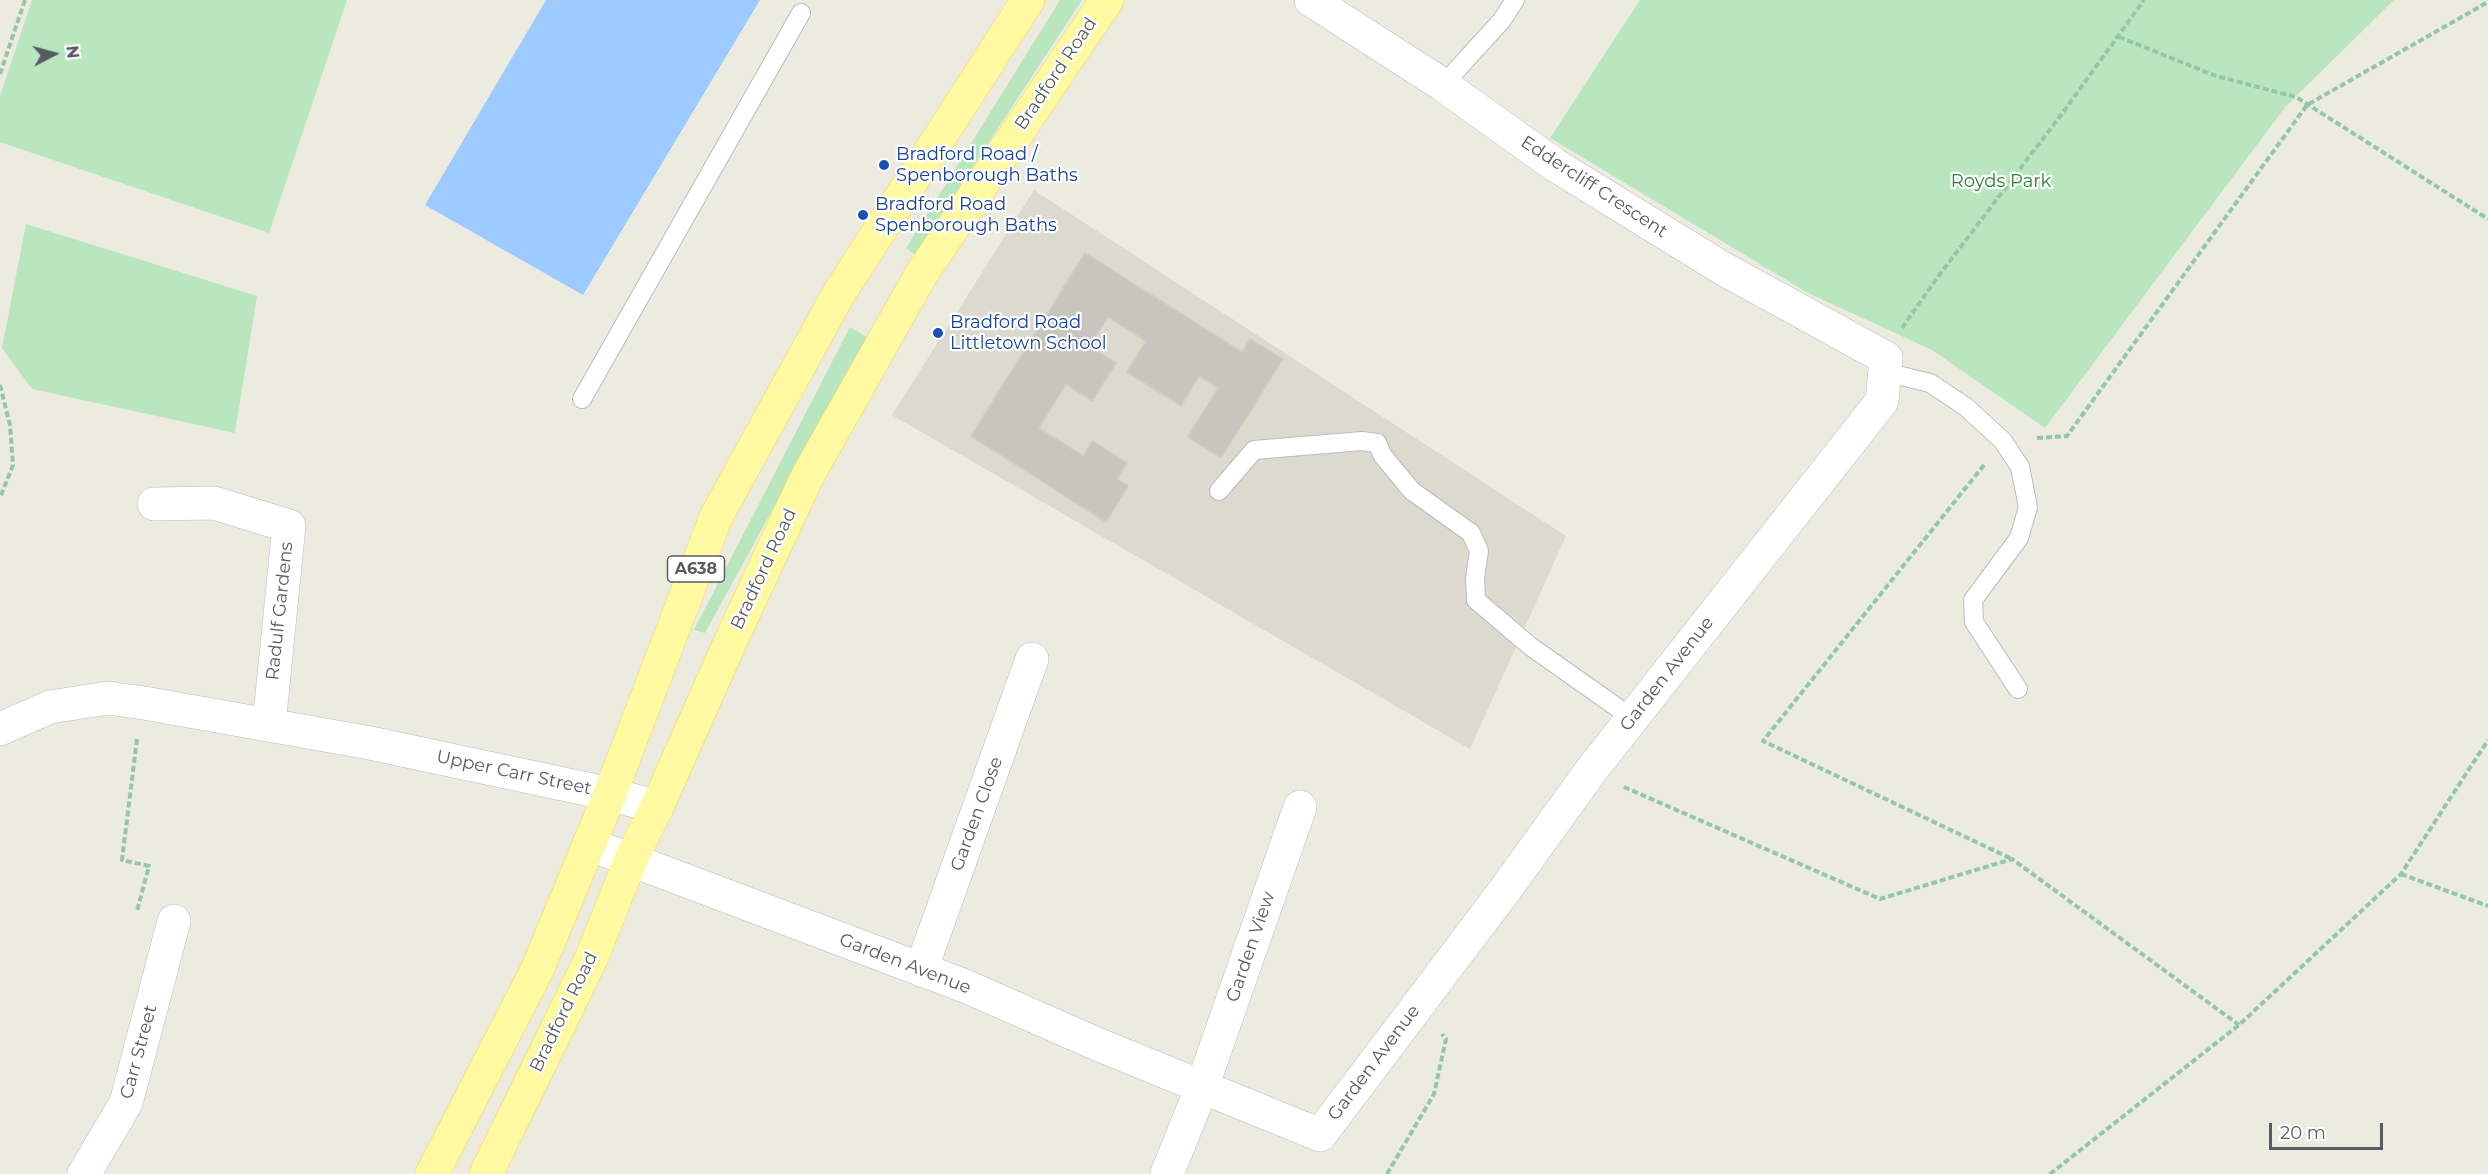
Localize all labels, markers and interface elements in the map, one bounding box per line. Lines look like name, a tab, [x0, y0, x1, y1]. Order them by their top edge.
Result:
street label: Bradford Road	[1010, 14, 1102, 134]
north arrow	[24, 24, 84, 84]
text: N	[62, 45, 83, 59]
street label: Eddercliff Crescent	[1517, 132, 1671, 242]
place label: Bradford Road / Spenborough Baths	[896, 144, 1078, 186]
marker: Bradford Road / Spenborough Baths	[877, 158, 891, 172]
park label: Royds Park	[1951, 171, 2051, 193]
place label: Bradford Road Spenborough Baths	[875, 194, 1057, 236]
marker: Bradford Road Spenborough Baths	[856, 208, 870, 222]
place label: Bradford Road Littletown School	[950, 312, 1107, 354]
marker: Bradford Road Littletown School	[931, 326, 945, 340]
street label: Bradford Road	[727, 505, 801, 633]
street label: Radulf Gardens	[262, 541, 298, 681]
road number: A638	[668, 556, 724, 582]
street label: Garden Avenue	[1616, 612, 1718, 736]
street label: Upper Carr Street	[434, 746, 594, 800]
street label: Garden Close	[946, 754, 1008, 874]
street label: Garden View	[1222, 889, 1280, 1005]
street label: Garden Avenue	[836, 929, 974, 999]
street label: Bradford Road	[526, 948, 602, 1076]
street label: Garden Avenue	[1323, 1001, 1425, 1125]
street label: Carr Street	[116, 1003, 162, 1101]
scale bar	[2272, 1111, 2386, 1149]
text: 20 m	[2280, 1122, 2326, 1144]

